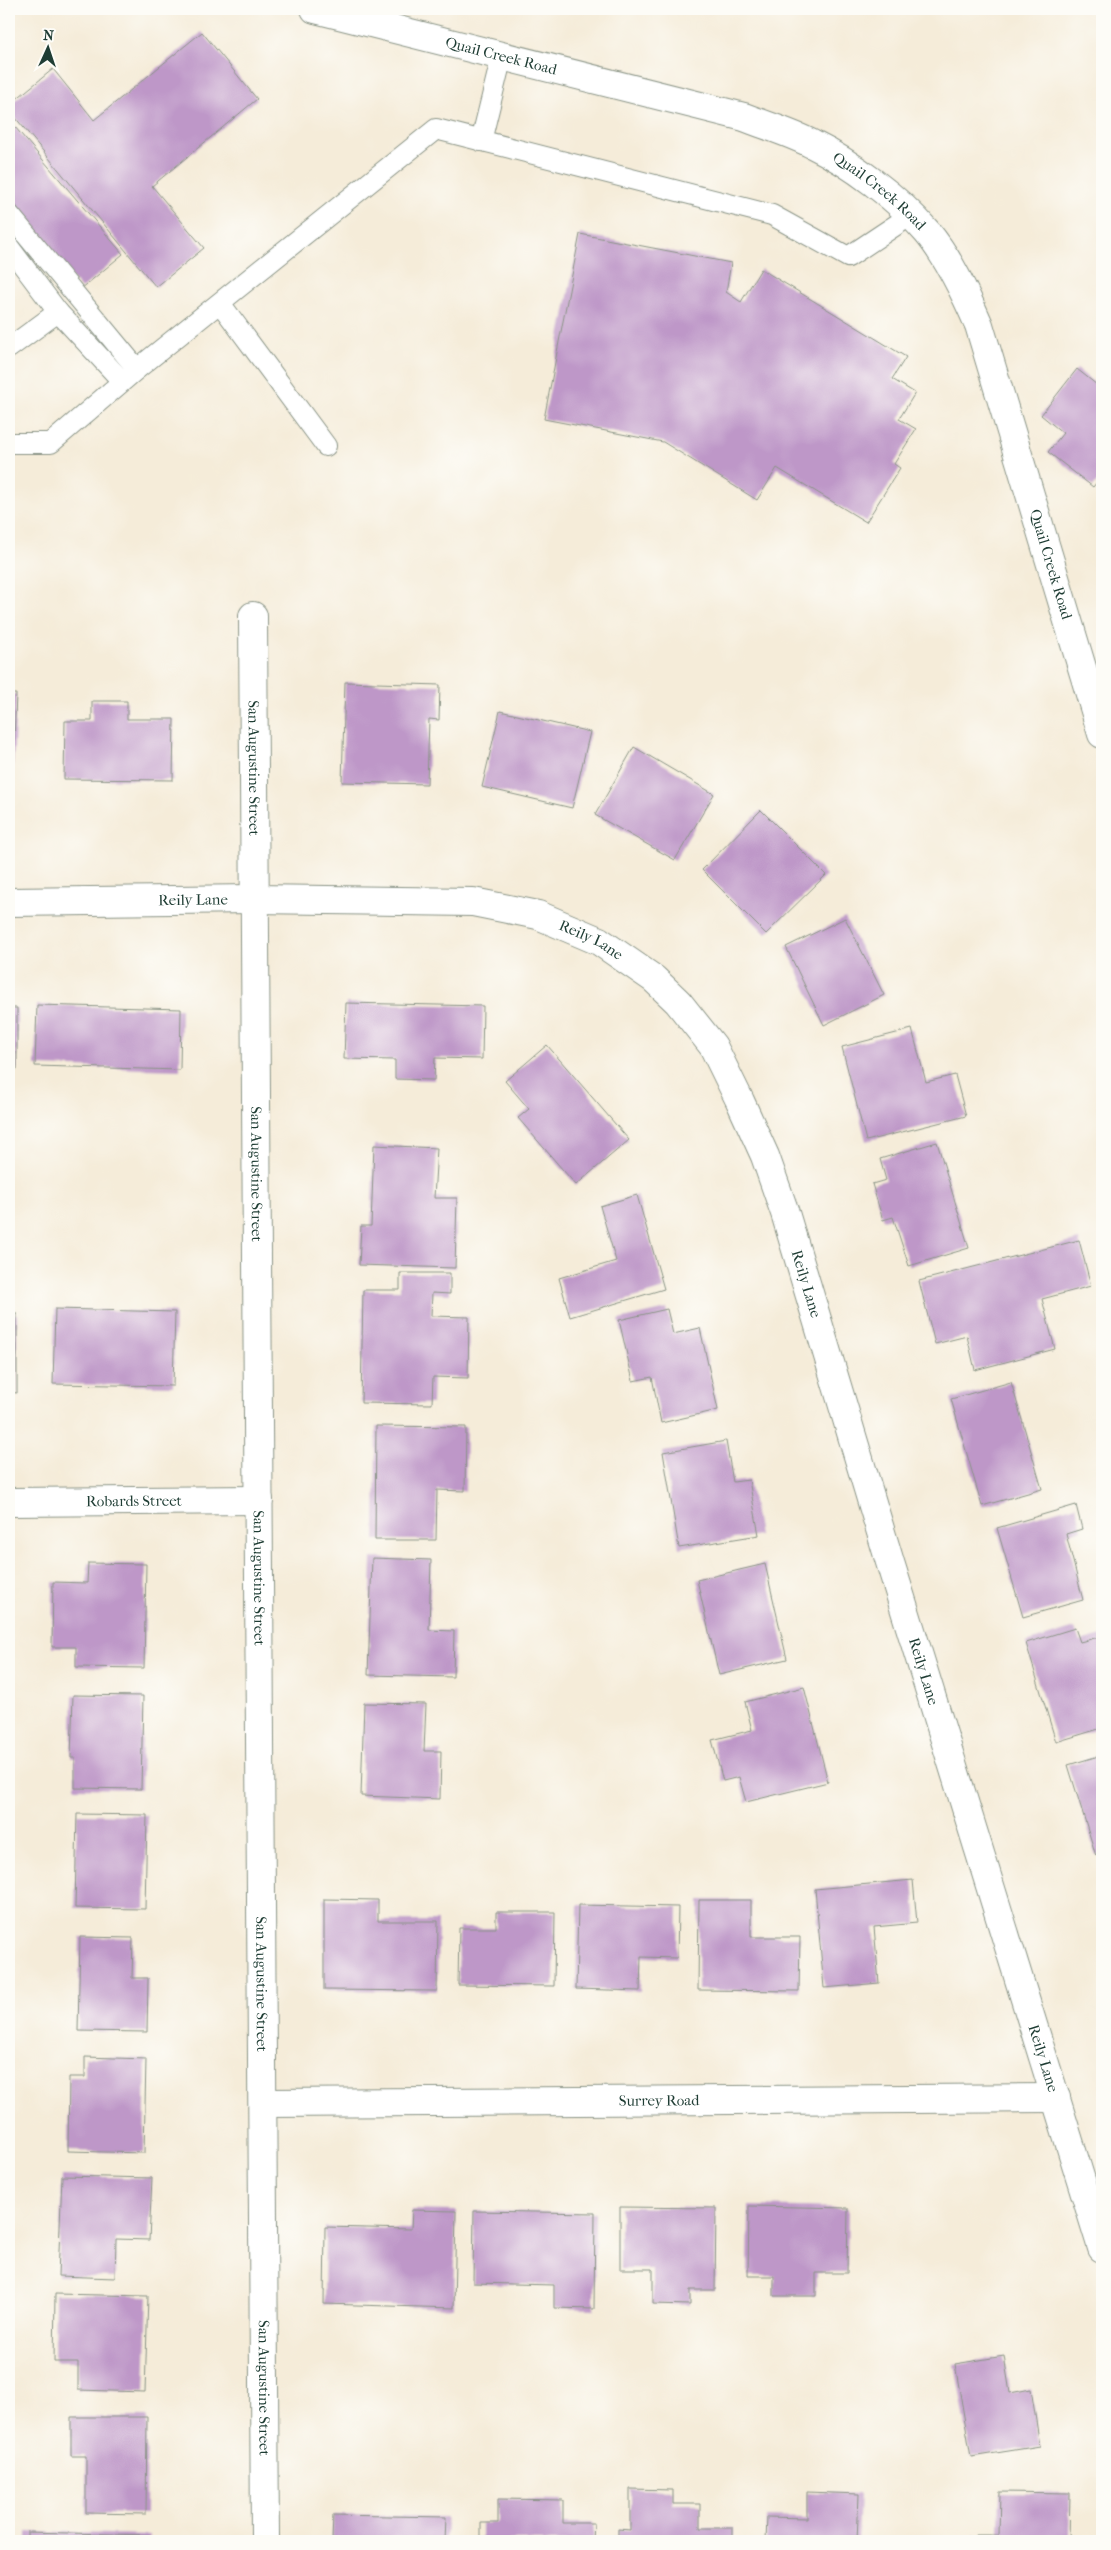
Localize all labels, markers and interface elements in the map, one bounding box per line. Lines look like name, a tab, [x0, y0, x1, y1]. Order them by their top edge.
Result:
north arrow	[22, 22, 72, 72]
text: N	[43, 27, 55, 44]
street label: Quail Creek Road	[444, 33, 560, 79]
street label: Quail Creek Road	[829, 148, 930, 234]
street label: Quail Creek Road	[1026, 507, 1076, 622]
street label: San Augustine Street	[245, 700, 263, 837]
street label: Reily Lane	[158, 890, 229, 909]
street label: Reily Lane	[556, 916, 627, 964]
street label: San Augustine Street	[247, 1106, 266, 1243]
street label: Reily Lane	[788, 1248, 825, 1320]
street label: Robards Street	[86, 1492, 183, 1510]
street label: San Augustine Street	[250, 1510, 268, 1647]
street label: Reily Lane	[905, 1635, 943, 1708]
street label: San Augustine Street	[252, 1916, 271, 2053]
street label: Reily Lane	[1024, 2022, 1062, 2095]
street label: Surrey Road	[619, 2091, 700, 2110]
street label: San Augustine Street	[255, 2320, 273, 2457]

